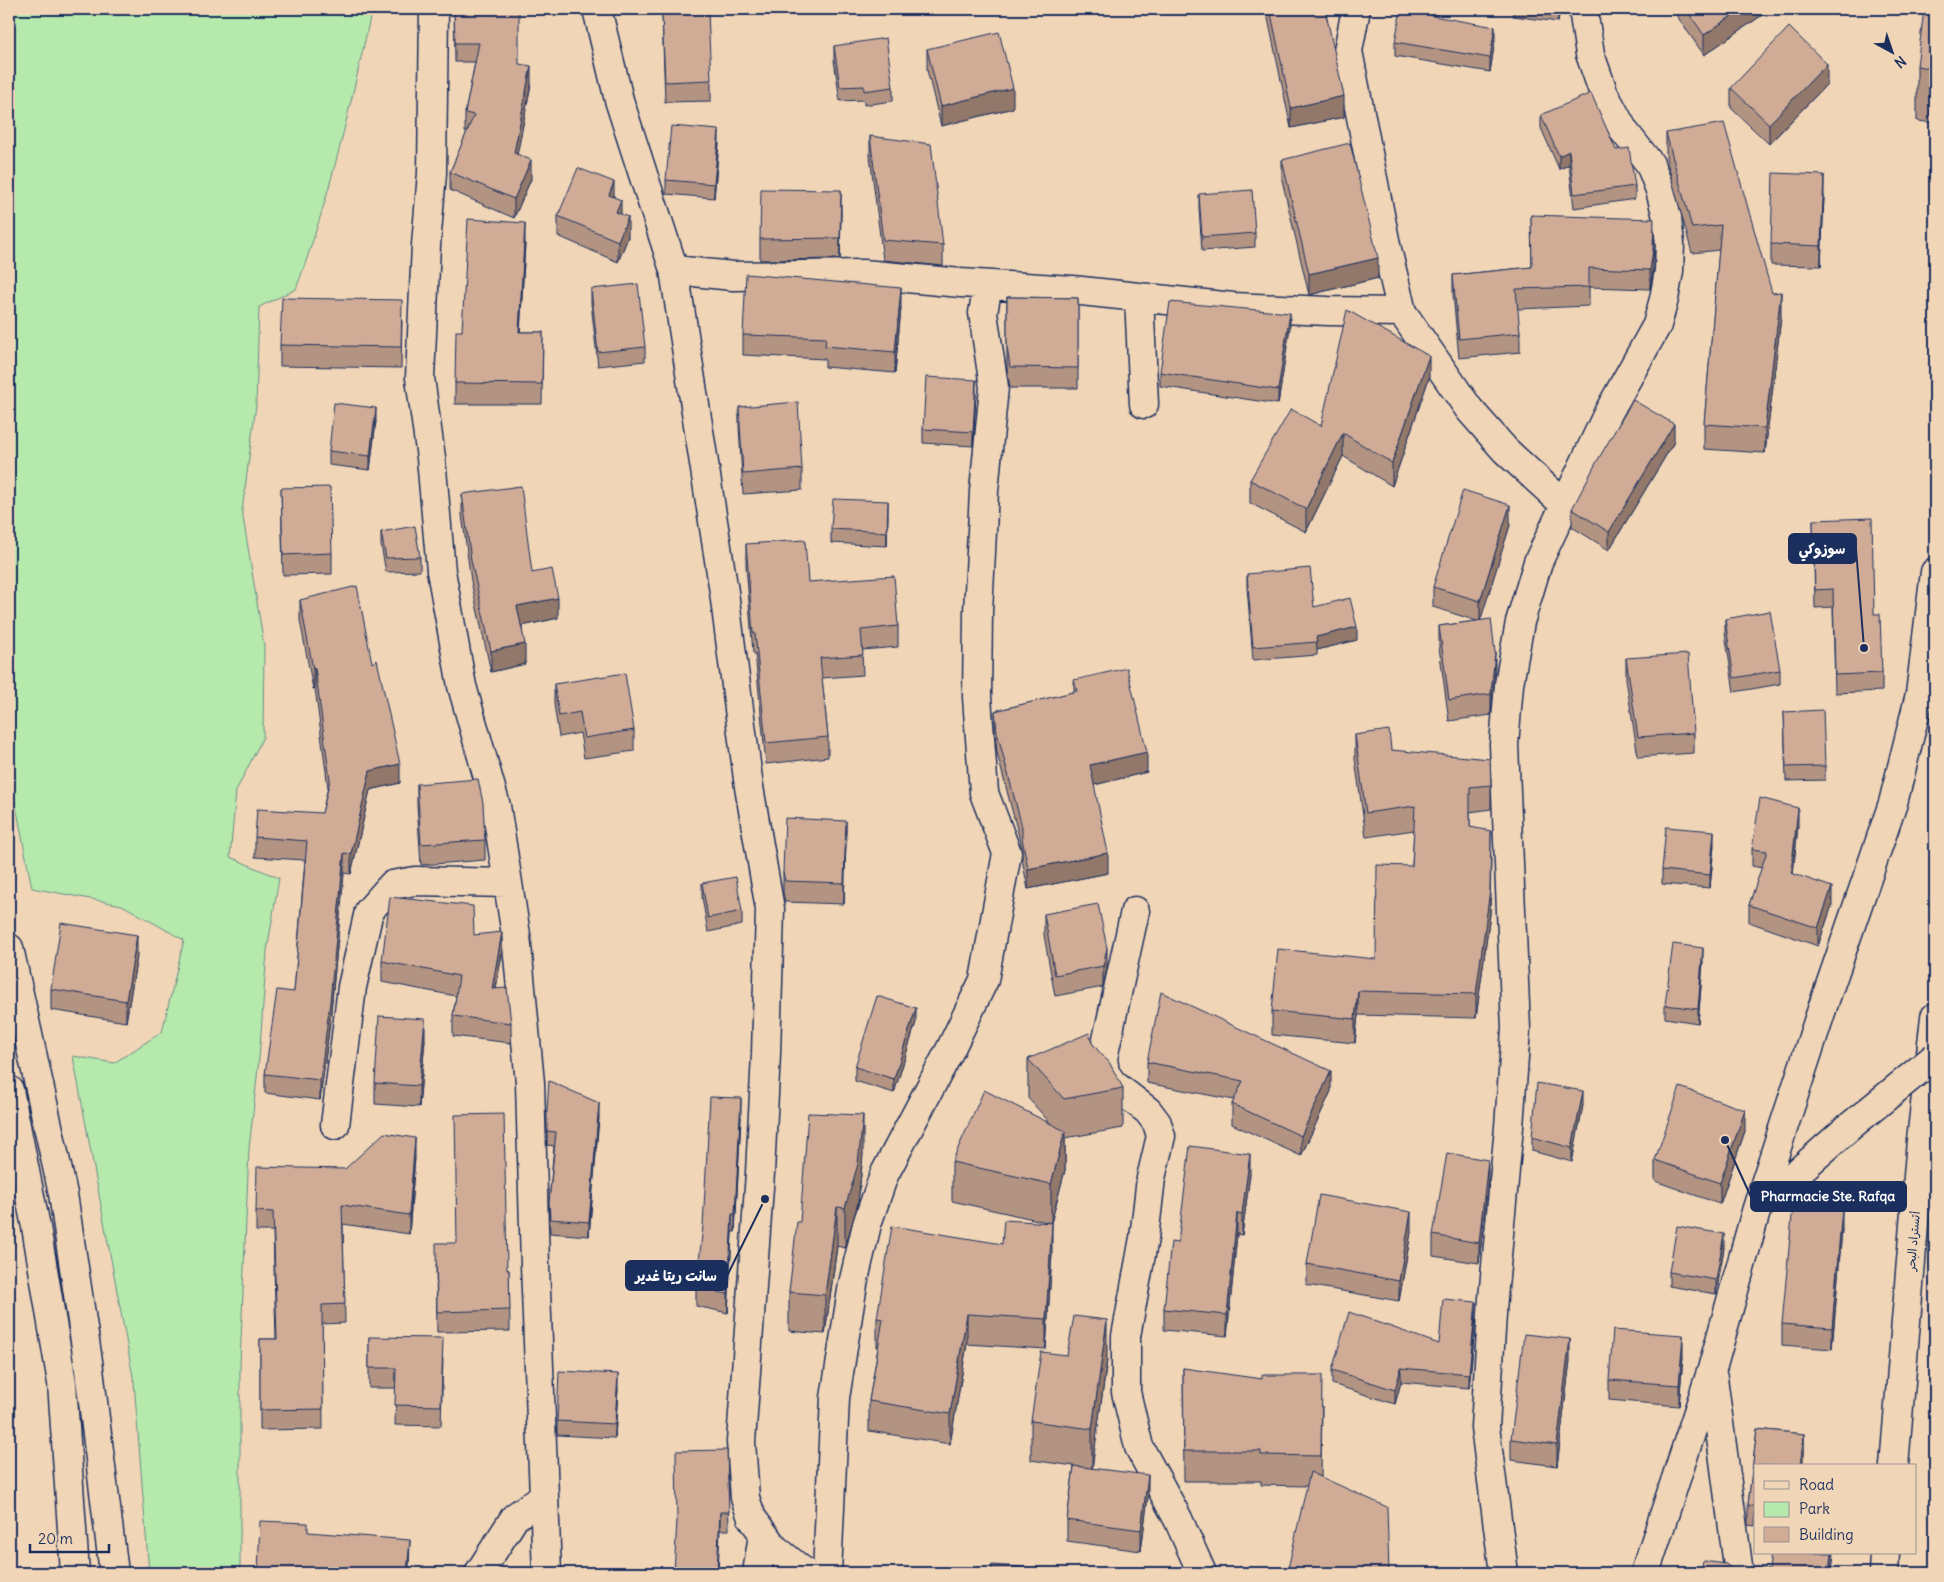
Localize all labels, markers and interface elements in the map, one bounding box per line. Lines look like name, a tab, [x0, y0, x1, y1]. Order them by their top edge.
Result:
north arrow	[1866, 28, 1916, 78]
text: N	[1891, 52, 1910, 72]
callout: سوزوكي	[1789, 534, 1856, 563]
text: سوزوكي	[1799, 540, 1845, 562]
callout: Pharmacie Ste. Rafqa	[1751, 1182, 1906, 1211]
text: Pharmacie Ste. Rafqa	[1761, 1187, 1895, 1205]
street label: أتستراد البحر	[1903, 1211, 1924, 1273]
callout: سانت ريتا غدير	[626, 1261, 727, 1290]
text: سانت ريتا غدير	[633, 1267, 717, 1285]
legend	[1754, 1464, 1916, 1554]
text: Road	[1799, 1475, 1834, 1494]
text: Park	[1799, 1499, 1830, 1518]
scale bar	[30, 1522, 109, 1554]
text: Building	[1799, 1525, 1854, 1544]
text: 20 m	[38, 1529, 73, 1548]

